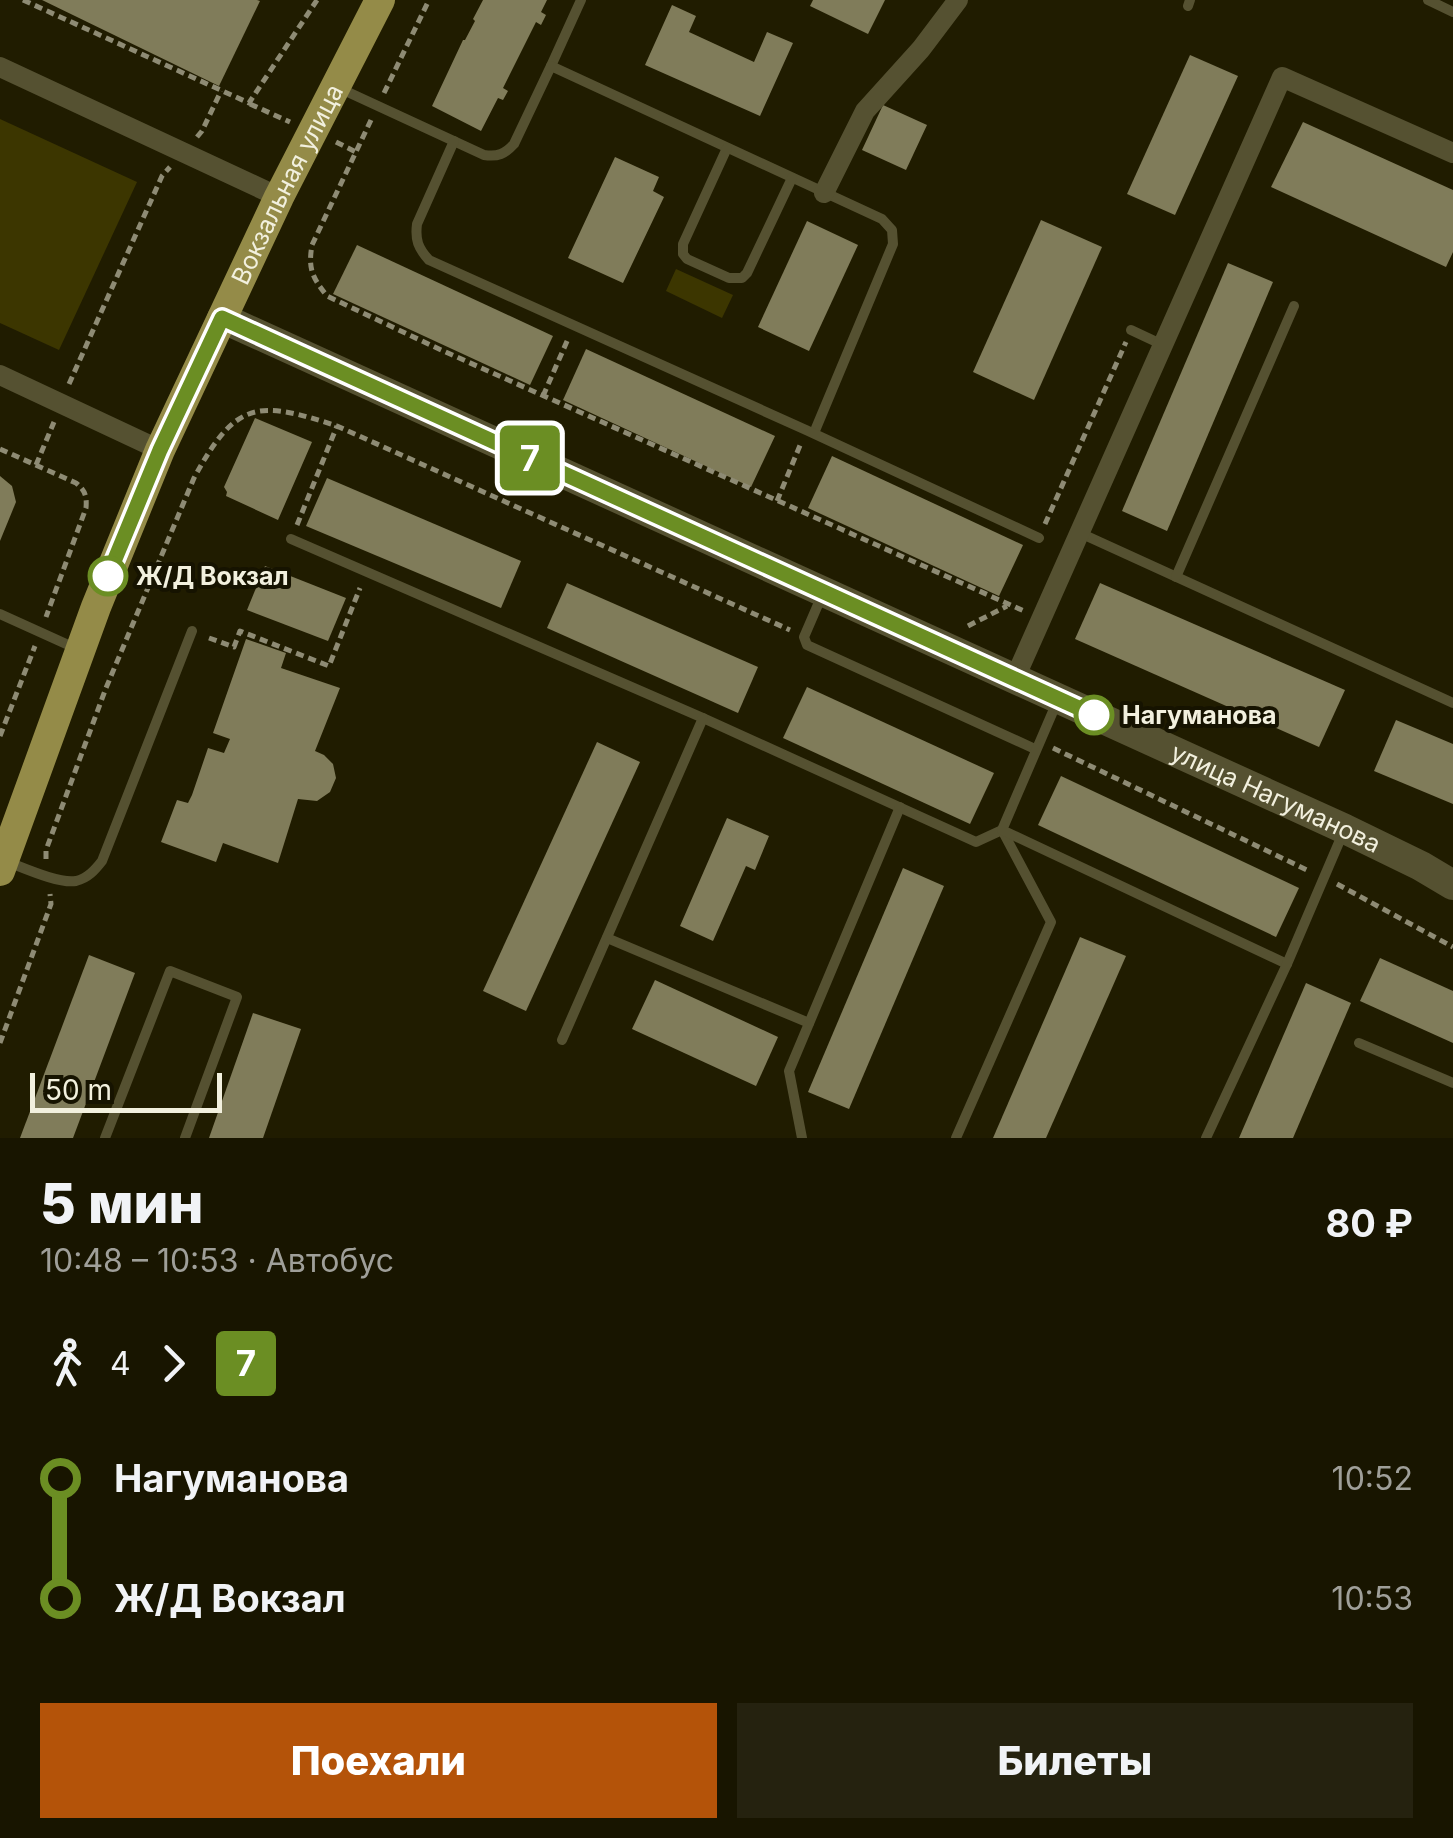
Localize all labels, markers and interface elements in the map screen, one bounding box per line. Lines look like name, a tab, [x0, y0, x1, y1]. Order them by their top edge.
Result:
street label: Вокзальная улица	[225, 79, 349, 289]
line badge: 7	[498, 426, 562, 490]
text: 7	[520, 437, 540, 479]
marker: Ж/Д Вокзал	[89, 557, 127, 595]
place label: Ж/Д Вокзал	[136, 561, 289, 591]
marker: Нагуманова	[1075, 696, 1113, 734]
place label: Нагуманова	[1122, 700, 1277, 730]
street label: улица Нагуманова	[1166, 737, 1386, 859]
scale bar	[30, 1068, 222, 1112]
text: 50 m	[45, 1073, 112, 1107]
text: 5 мин	[40, 1170, 203, 1236]
text: 80 ₽	[1325, 1200, 1413, 1246]
text: 10:48 – 10:53 · Автобус	[40, 1241, 394, 1280]
icon: walk	[40, 1336, 95, 1391]
icon: forward	[146, 1336, 201, 1391]
text: 7	[236, 1342, 256, 1384]
text: 4	[110, 1344, 131, 1383]
text: Нагуманова	[114, 1455, 349, 1501]
text: 10:52	[1332, 1459, 1413, 1498]
text: Ж/Д Вокзал	[114, 1575, 346, 1621]
text: 10:53	[1331, 1579, 1413, 1618]
button: Поехали	[40, 1703, 717, 1818]
button: Билеты	[737, 1703, 1413, 1818]

